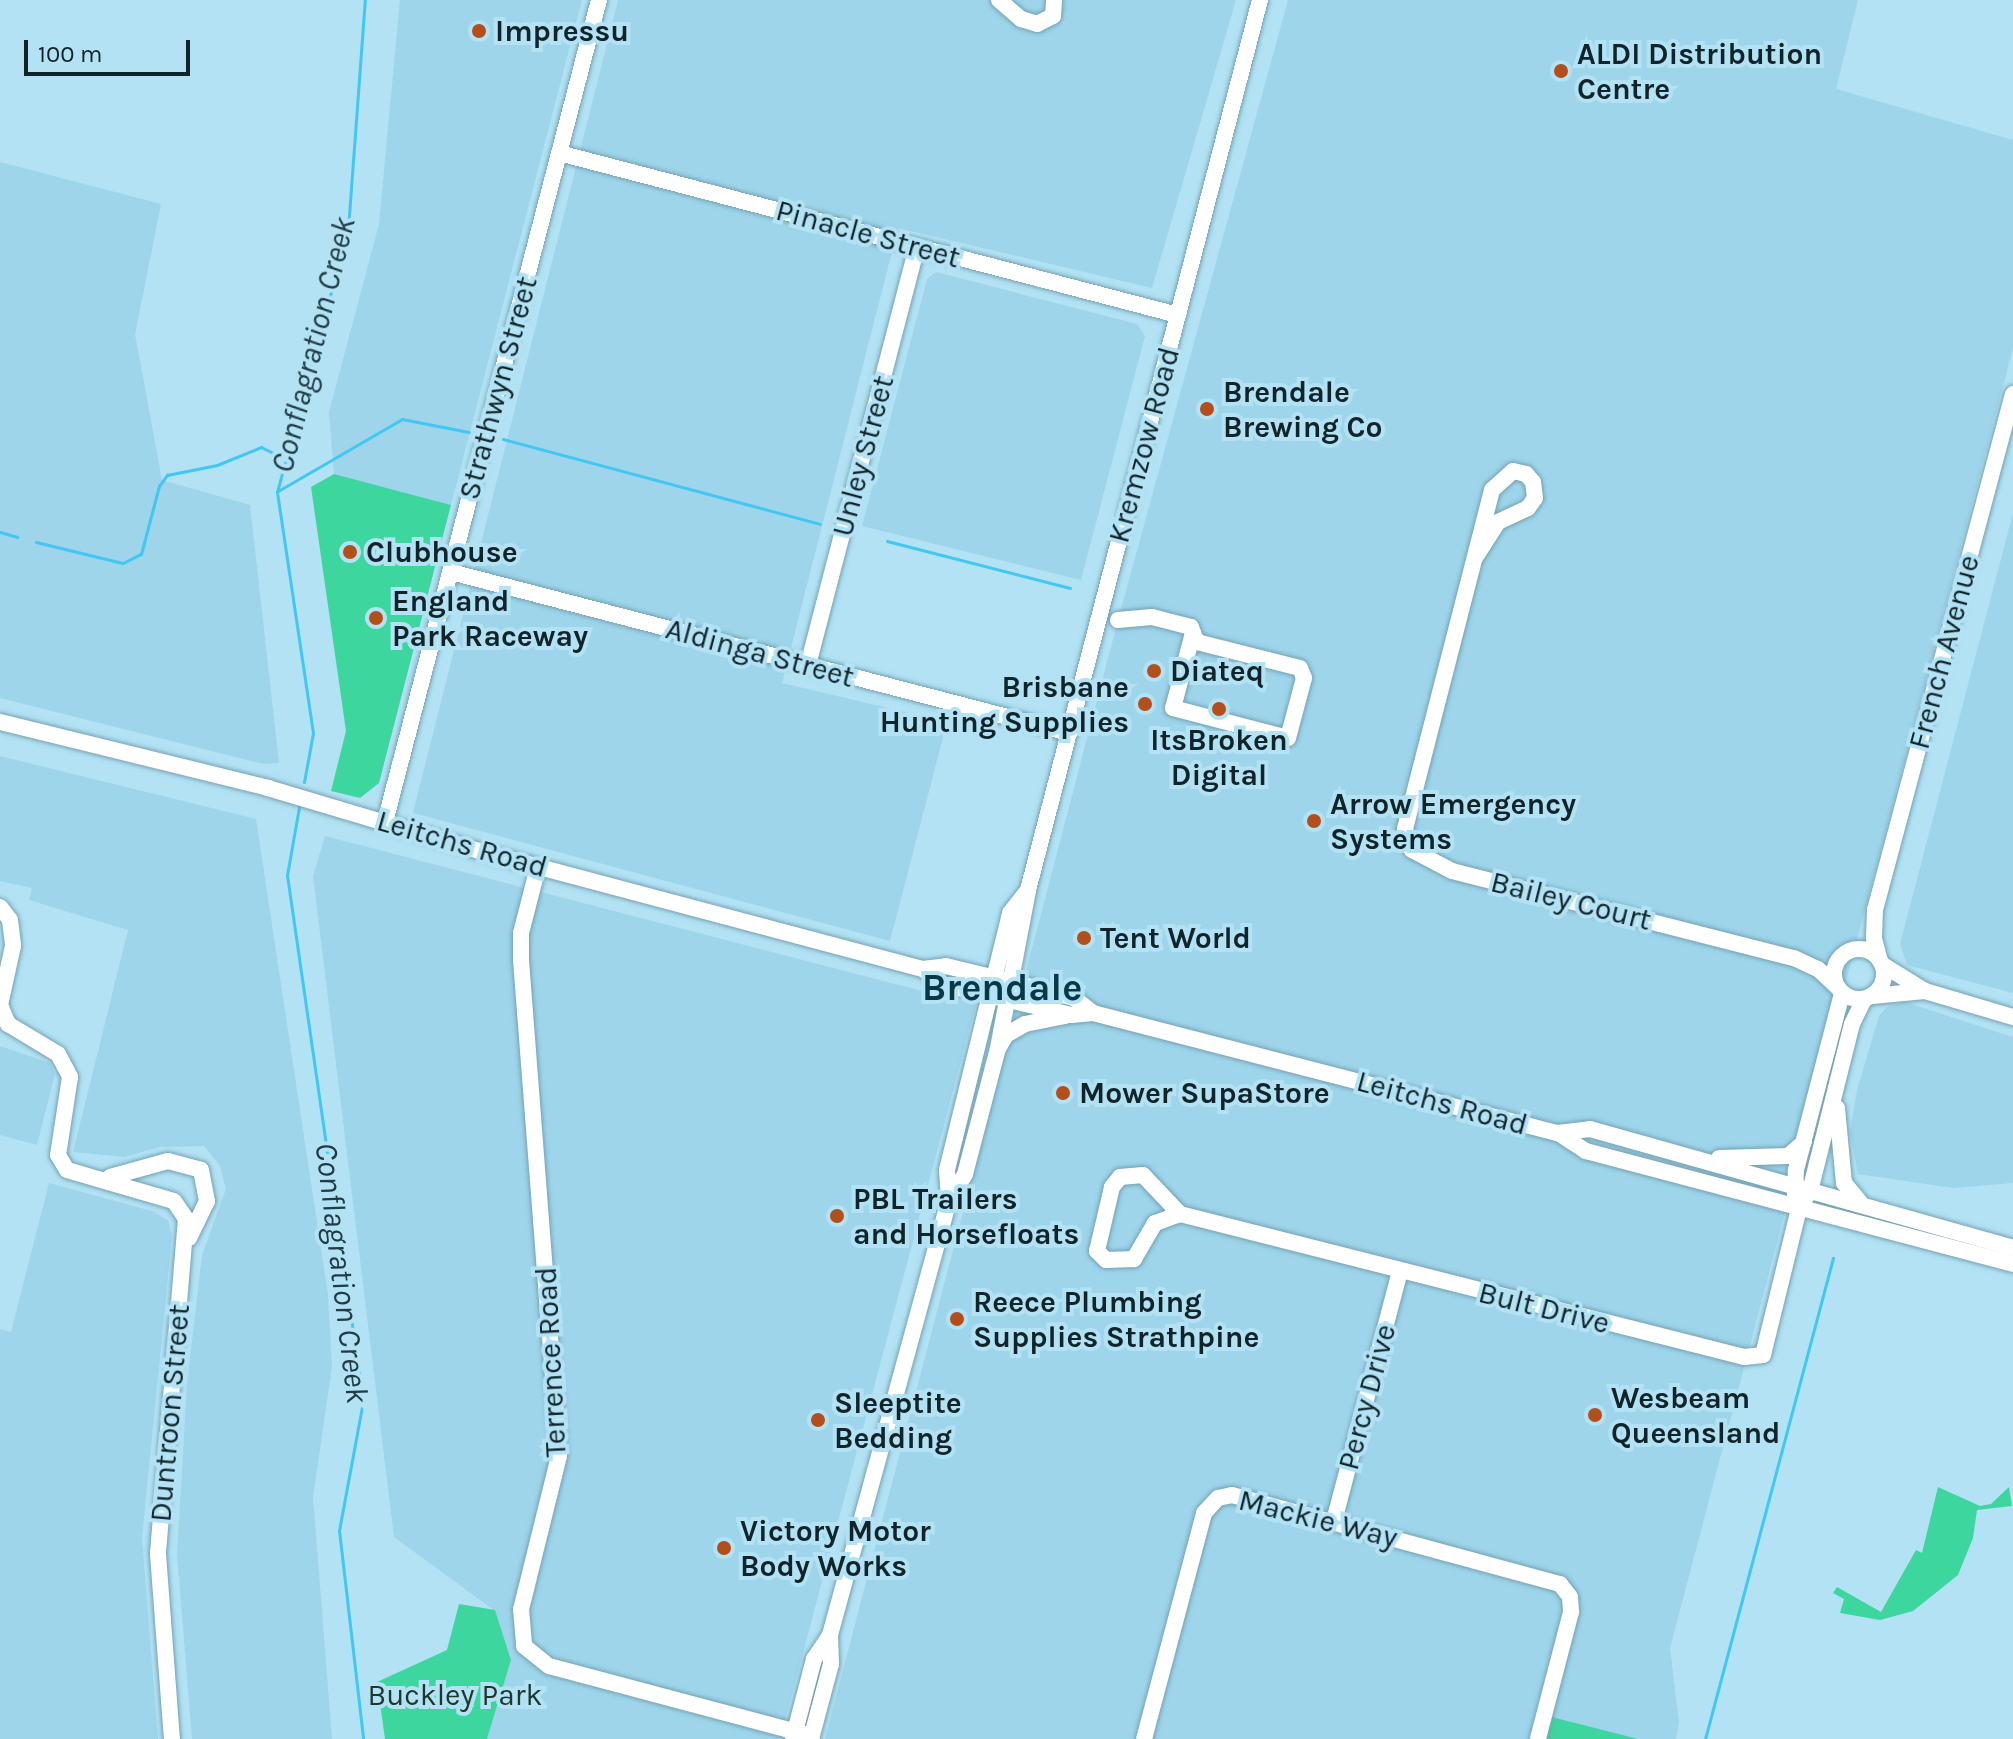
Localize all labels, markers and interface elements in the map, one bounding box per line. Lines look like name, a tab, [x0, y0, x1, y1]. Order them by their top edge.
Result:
place label: Impressu	[495, 13, 629, 49]
marker: Impressu	[470, 22, 488, 40]
scale bar	[28, 24, 194, 74]
place label: ALDI Distribution Centre	[1577, 36, 1822, 106]
text: 100 m	[38, 40, 103, 68]
marker: ALDI Distribution Centre	[1552, 62, 1570, 80]
street label: Pinacle Street	[772, 192, 964, 276]
water label: Conflagration Creek	[264, 213, 364, 477]
street label: Strathwyn Street	[451, 273, 545, 503]
street label: Kremzow Road	[1101, 343, 1187, 547]
street label: Unley Street	[824, 372, 902, 540]
place label: Brendale Brewing Co	[1223, 374, 1382, 444]
marker: Brendale Brewing Co	[1198, 400, 1216, 418]
place label: Clubhouse	[366, 534, 518, 570]
marker: Clubhouse	[341, 543, 359, 561]
street label: French Avenue	[1901, 551, 1987, 753]
place label: England Park Raceway	[392, 583, 588, 654]
marker: England Park Raceway	[367, 609, 385, 627]
street label: Aldinga Street	[662, 611, 858, 695]
place label: Diateq	[1170, 653, 1264, 689]
marker: Diateq	[1145, 662, 1163, 680]
place label: Brisbane Hunting Supplies	[880, 669, 1129, 740]
marker: Brisbane Hunting Supplies	[1136, 695, 1154, 713]
marker: ItsBroken Digital	[1210, 700, 1228, 718]
place label: ItsBroken Digital	[1150, 722, 1288, 792]
place label: Arrow Emergency Systems	[1330, 786, 1576, 856]
street label: Leitchs Road	[373, 803, 551, 885]
marker: Arrow Emergency Systems	[1305, 812, 1323, 830]
street label: Bailey Court	[1487, 864, 1655, 938]
place label: Tent World	[1100, 920, 1251, 956]
marker: Tent World	[1075, 929, 1093, 947]
district label: Brendale	[922, 965, 1082, 1011]
street label: Leitchs Road	[1353, 1063, 1531, 1143]
place label: Mower SupaStore	[1079, 1075, 1330, 1111]
marker: Mower SupaStore	[1054, 1084, 1072, 1102]
water label: Conflagration Creek	[306, 1141, 376, 1405]
place label: PBL Trailers and Horsefloats	[853, 1181, 1079, 1252]
marker: PBL Trailers and Horsefloats	[828, 1207, 846, 1225]
street label: Terrence Road	[528, 1266, 574, 1458]
street label: Bult Drive	[1475, 1274, 1613, 1342]
place label: Reece Plumbing Supplies Strathpine	[973, 1284, 1259, 1354]
street label: Duntroon Street	[143, 1303, 197, 1523]
marker: Reece Plumbing Supplies Strathpine	[948, 1310, 966, 1328]
street label: Percy Drive	[1330, 1320, 1404, 1474]
place label: Wesbeam Queensland	[1611, 1380, 1780, 1450]
place label: Sleeptite Bedding	[834, 1385, 962, 1456]
marker: Wesbeam Queensland	[1586, 1406, 1604, 1424]
marker: Sleeptite Bedding	[809, 1411, 827, 1429]
street label: Mackie Way	[1235, 1482, 1401, 1556]
place label: Victory Motor Body Works	[740, 1513, 931, 1584]
marker: Victory Motor Body Works	[715, 1539, 733, 1557]
park label: Buckley Park	[368, 1677, 542, 1713]

